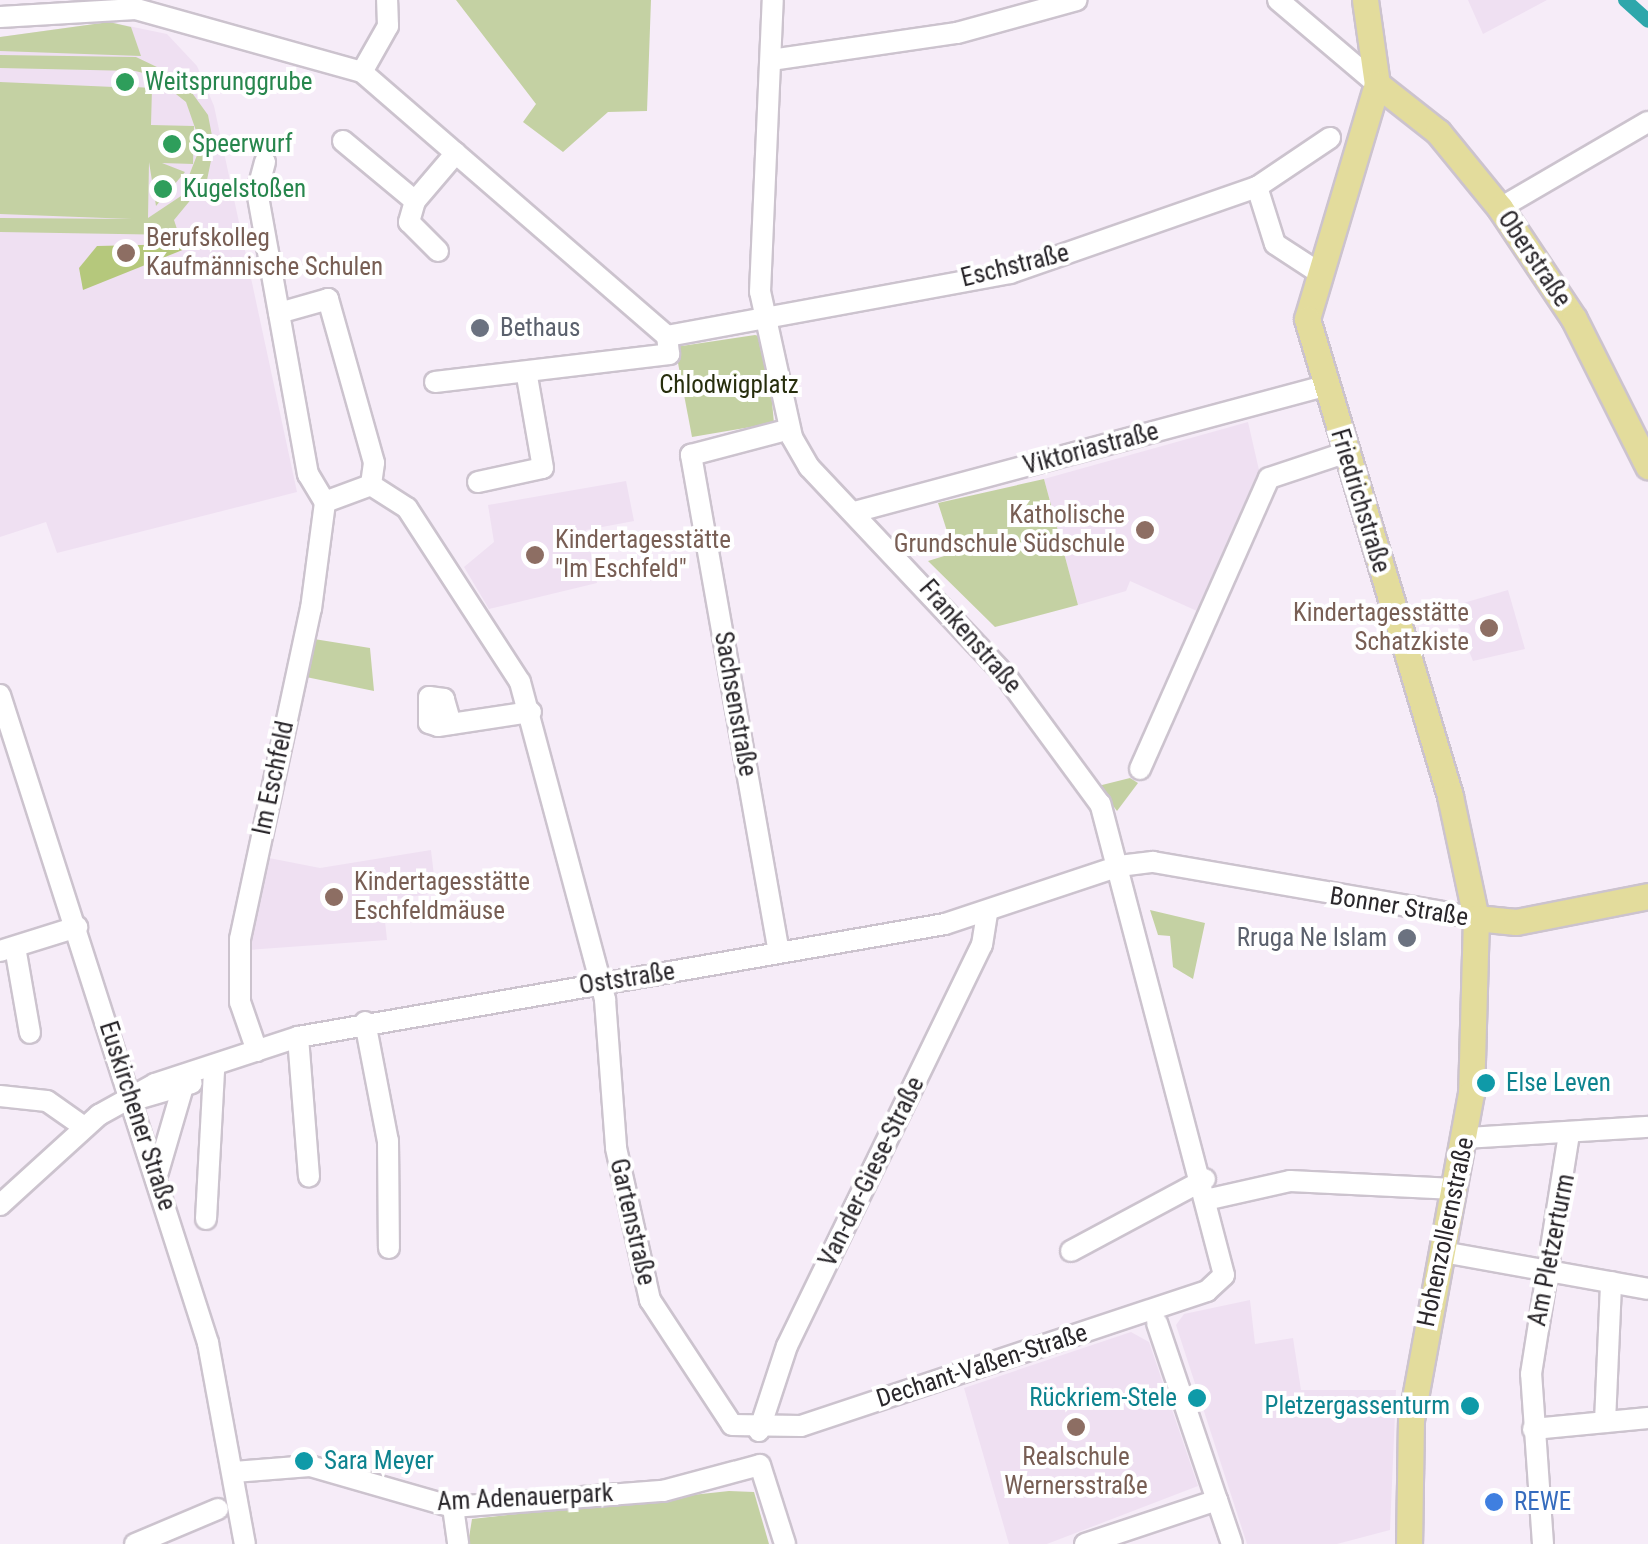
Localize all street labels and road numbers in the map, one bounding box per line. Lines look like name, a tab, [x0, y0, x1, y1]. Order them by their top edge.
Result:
street label: Oberstraße	[1491, 205, 1577, 313]
street label: Eschstraße	[958, 238, 1072, 294]
street label: Viktoriastraße	[1020, 417, 1162, 481]
street label: Friedrichstraße	[1324, 425, 1396, 577]
street label: Frankenstraße	[913, 574, 1027, 700]
street label: Sachsenstraße	[708, 629, 762, 779]
street label: Im Eschfeld	[247, 718, 301, 838]
street label: Bonner Straße	[1328, 881, 1470, 933]
street label: Oststraße	[577, 957, 677, 1001]
street label: Euskirchener Straße	[92, 1018, 182, 1214]
street label: Van-der-Giese-Straße	[813, 1072, 931, 1272]
street label: Hohenzollernstraße	[1411, 1135, 1481, 1329]
street label: Gartenstraße	[603, 1156, 661, 1288]
street label: Am Pletzerturm	[1523, 1171, 1581, 1329]
street label: Dechant-Vaßen-Straße	[873, 1318, 1091, 1414]
street label: Am Adenauerpark	[436, 1478, 614, 1518]

